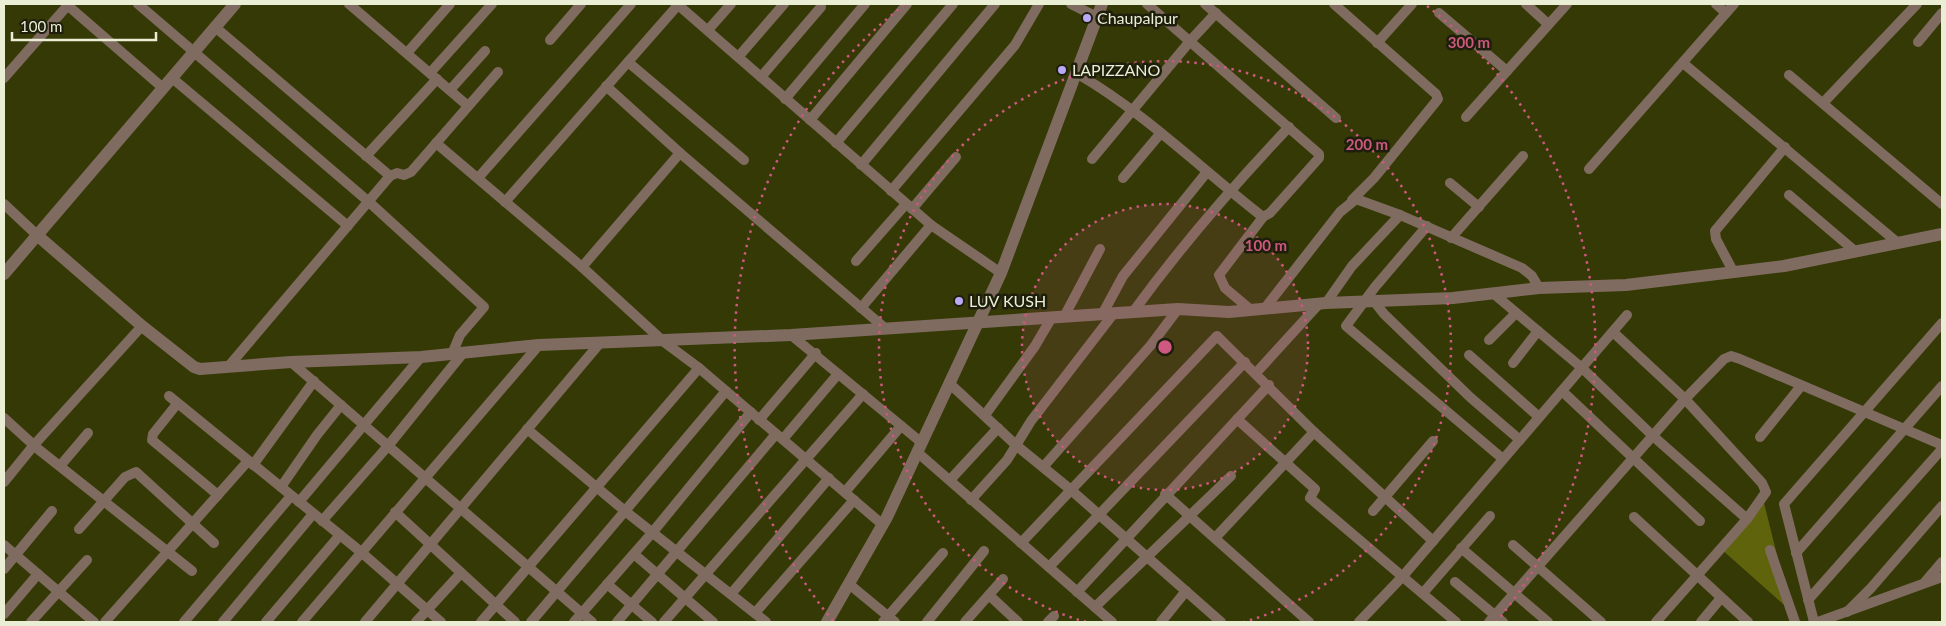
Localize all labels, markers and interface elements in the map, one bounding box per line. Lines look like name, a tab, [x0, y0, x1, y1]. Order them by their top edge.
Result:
place label: Chaupalpur	[1097, 8, 1178, 27]
scale bar	[12, 10, 156, 42]
marker: Chaupalpur	[1081, 12, 1093, 24]
text: 100 m	[20, 17, 62, 35]
text: 300 m	[1448, 33, 1490, 51]
place label: LAPIZZANO	[1072, 60, 1160, 79]
marker: LAPIZZANO	[1056, 64, 1068, 76]
text: 200 m	[1346, 135, 1388, 153]
text: 100 m	[1245, 236, 1287, 254]
place label: LUV KUSH	[969, 291, 1046, 310]
marker: LUV KUSH	[953, 295, 965, 307]
centre of rings	[1156, 338, 1174, 356]

